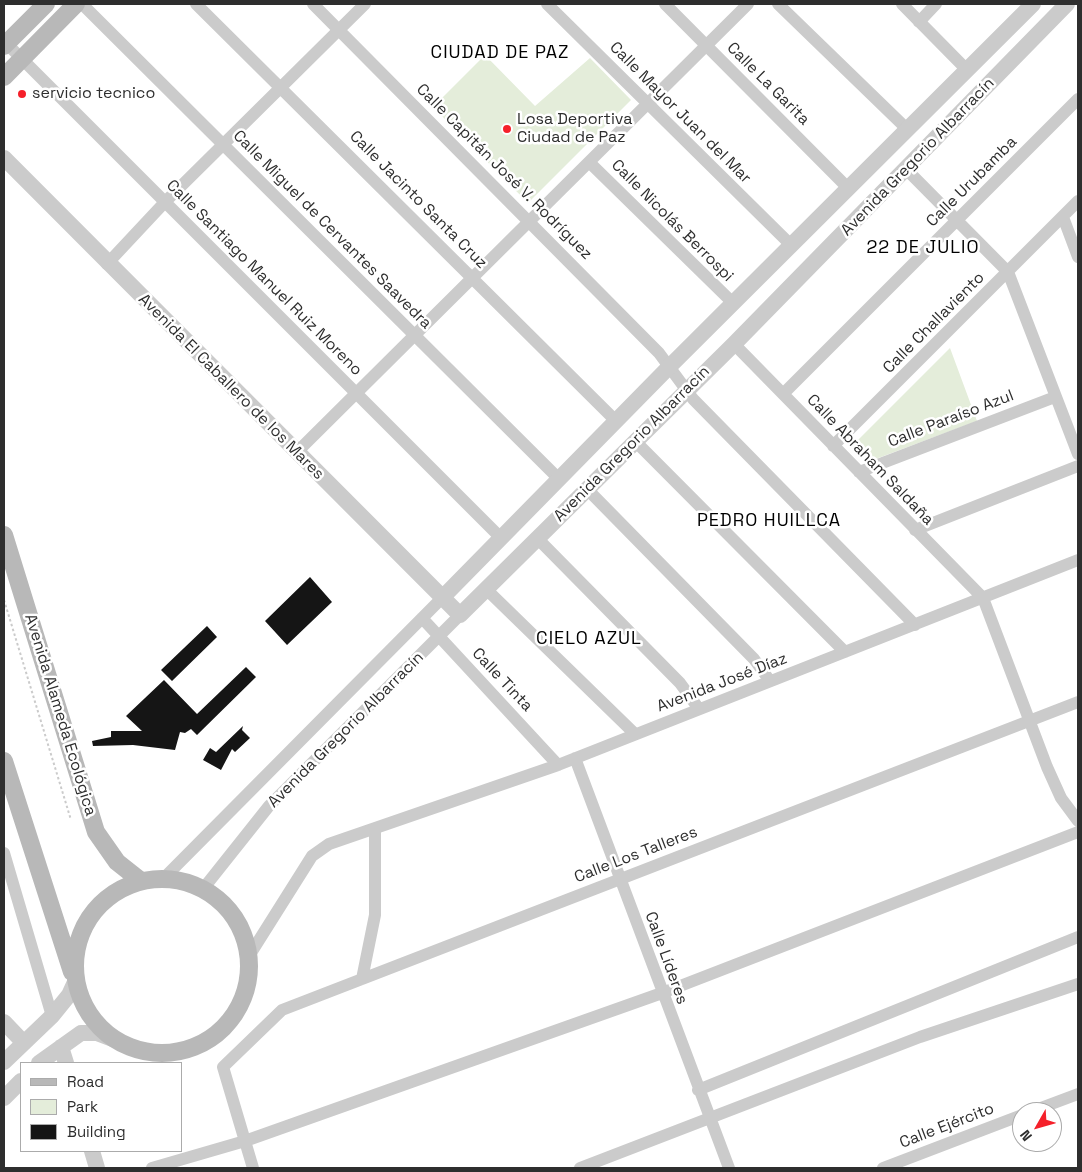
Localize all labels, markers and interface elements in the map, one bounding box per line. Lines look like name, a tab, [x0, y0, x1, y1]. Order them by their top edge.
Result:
street label: Calle Mayor Juan del Mar	[605, 38, 755, 188]
street label: Calle La Garita	[723, 39, 813, 129]
district label: CIUDAD DE PAZ	[429, 42, 571, 64]
street label: Avenida Gregorio Albarracín	[837, 74, 999, 240]
street label: Calle Capitán José V. Rodríguez	[412, 80, 596, 264]
place label: servicio tecnico	[32, 84, 155, 104]
marker: servicio tecnico	[16, 88, 28, 100]
place label: Losa Deportiva Ciudad de Paz	[517, 110, 632, 148]
marker: Losa Deportiva Ciudad de Paz	[501, 123, 513, 135]
street label: Calle Miguel de Cervantes Saavedra	[229, 127, 435, 333]
street label: Calle Jacinto Santa Cruz	[345, 127, 491, 273]
street label: Calle Urubamba	[923, 133, 1021, 231]
street label: Calle Nicolás Berrospi	[607, 156, 737, 286]
street label: Calle Santiago Manuel Ruiz Moreno	[162, 176, 366, 380]
district label: 22 DE JULIO	[865, 237, 981, 259]
street label: Calle Challaviento	[879, 268, 989, 378]
street label: Avenida El Caballero de los Mares	[134, 290, 328, 484]
street label: Avenida Gregorio Albarracín	[550, 362, 714, 526]
street label: Calle Paraíso Azul	[885, 386, 1017, 452]
street label: Calle Abraham Saldaña	[802, 391, 938, 529]
district label: PEDRO HUILLCA	[695, 510, 843, 532]
street label: Avenida Alameda Ecológica	[20, 612, 100, 818]
district label: CIELO AZUL	[535, 628, 643, 650]
street label: Calle Tinta	[468, 644, 536, 716]
street label: Avenida Gregorio Albarracín	[264, 648, 428, 812]
street label: Avenida José Díaz	[654, 649, 790, 717]
street label: Calle Los Talleres	[572, 823, 700, 887]
street label: Calle Líderes	[640, 909, 692, 1007]
legend	[20, 1062, 182, 1152]
text: Road	[67, 1072, 104, 1091]
text: Park	[67, 1097, 98, 1116]
street label: Calle Ejército	[897, 1099, 997, 1153]
north arrow	[1012, 1102, 1062, 1152]
text: Building	[67, 1122, 126, 1141]
text: N	[1016, 1126, 1036, 1145]

